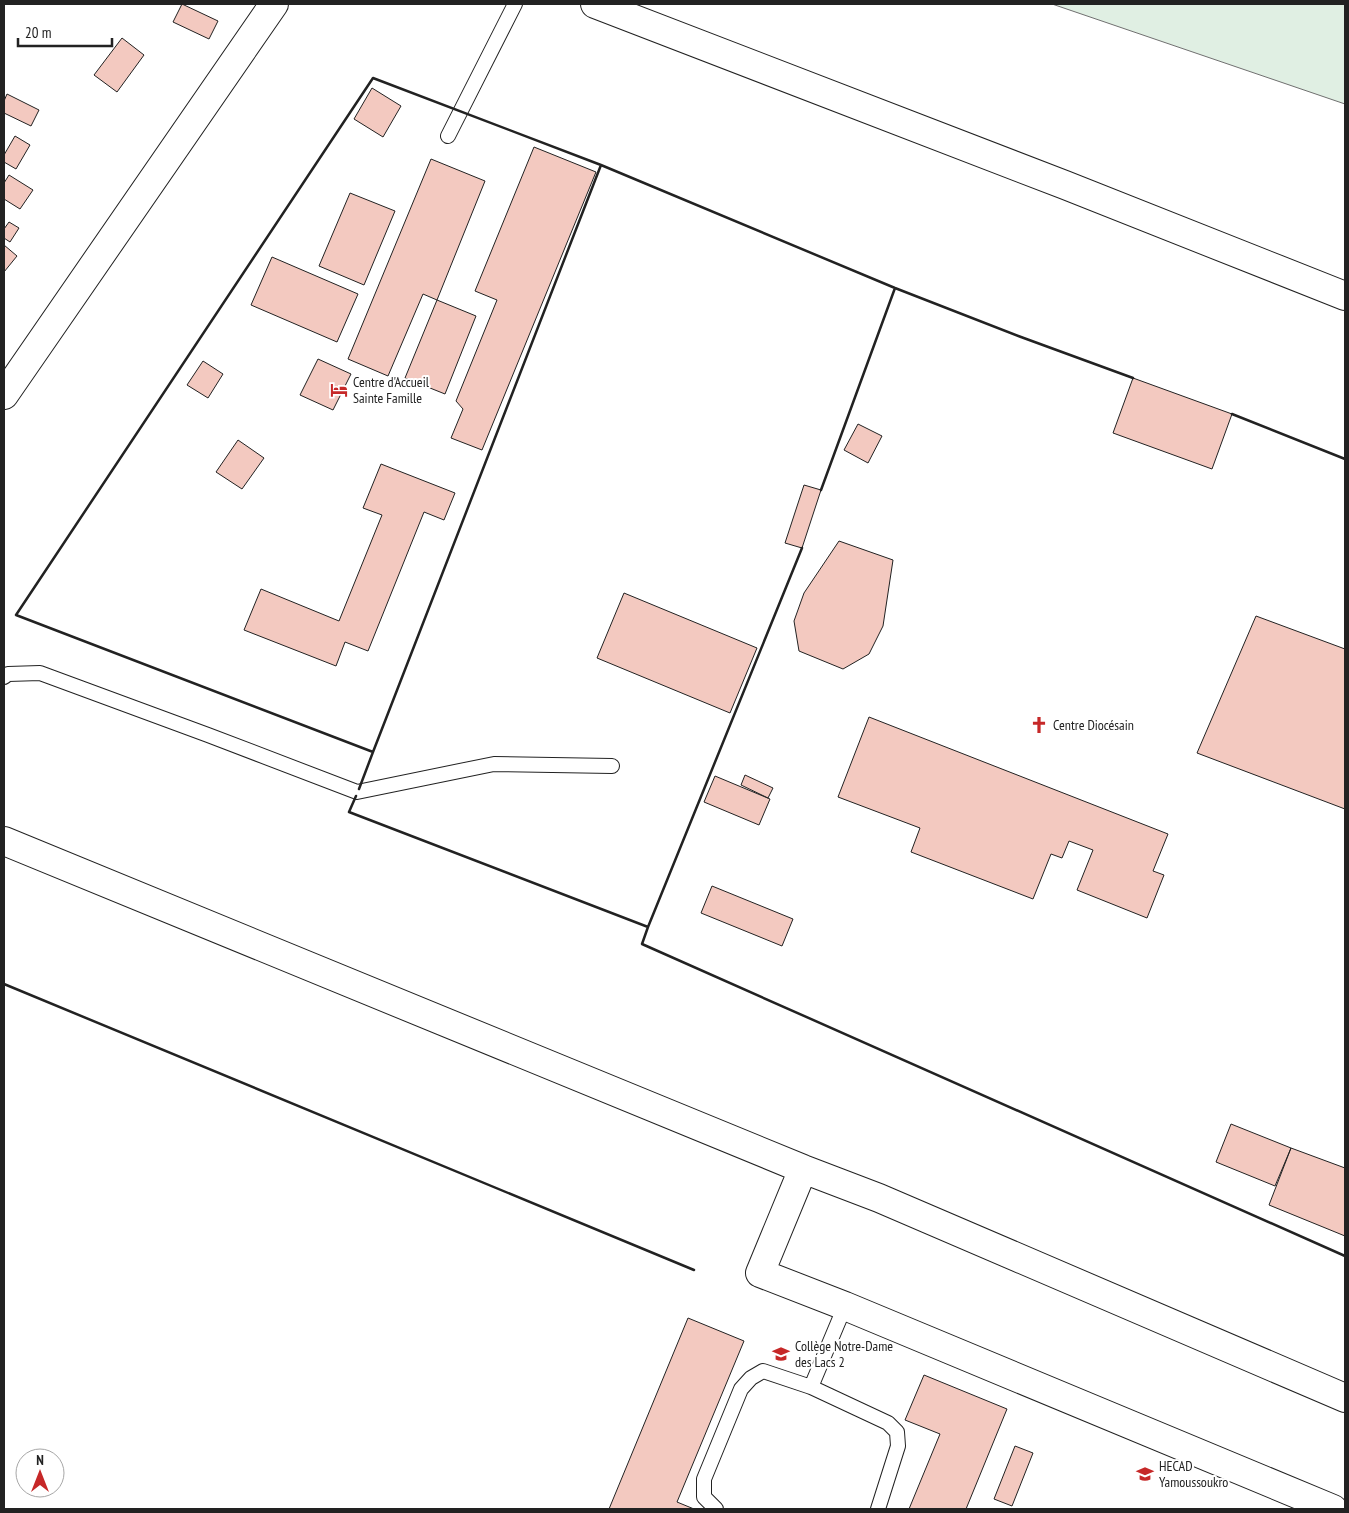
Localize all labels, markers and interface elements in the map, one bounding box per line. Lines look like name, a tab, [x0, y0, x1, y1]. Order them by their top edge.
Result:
scale bar	[18, 15, 111, 47]
text: 20 m	[25, 23, 51, 42]
place label: Centre d'Accueil Sainte Famille	[353, 373, 430, 407]
hotel icon: Centre d'Accueil Sainte Famille	[329, 380, 349, 400]
church icon: Centre Diocésain	[1029, 715, 1049, 735]
place label: Centre Diocésain	[1053, 716, 1134, 734]
place label: Collège Notre-Dame des Lacs 2	[795, 1337, 893, 1371]
school or university icon: Collège Notre-Dame des Lacs 2	[771, 1344, 791, 1364]
north arrow	[15, 1448, 65, 1498]
text: N	[36, 1451, 44, 1469]
place label: HECAD Yamoussoukro	[1159, 1457, 1228, 1491]
school or university icon: HECAD Yamoussoukro	[1135, 1464, 1155, 1484]

